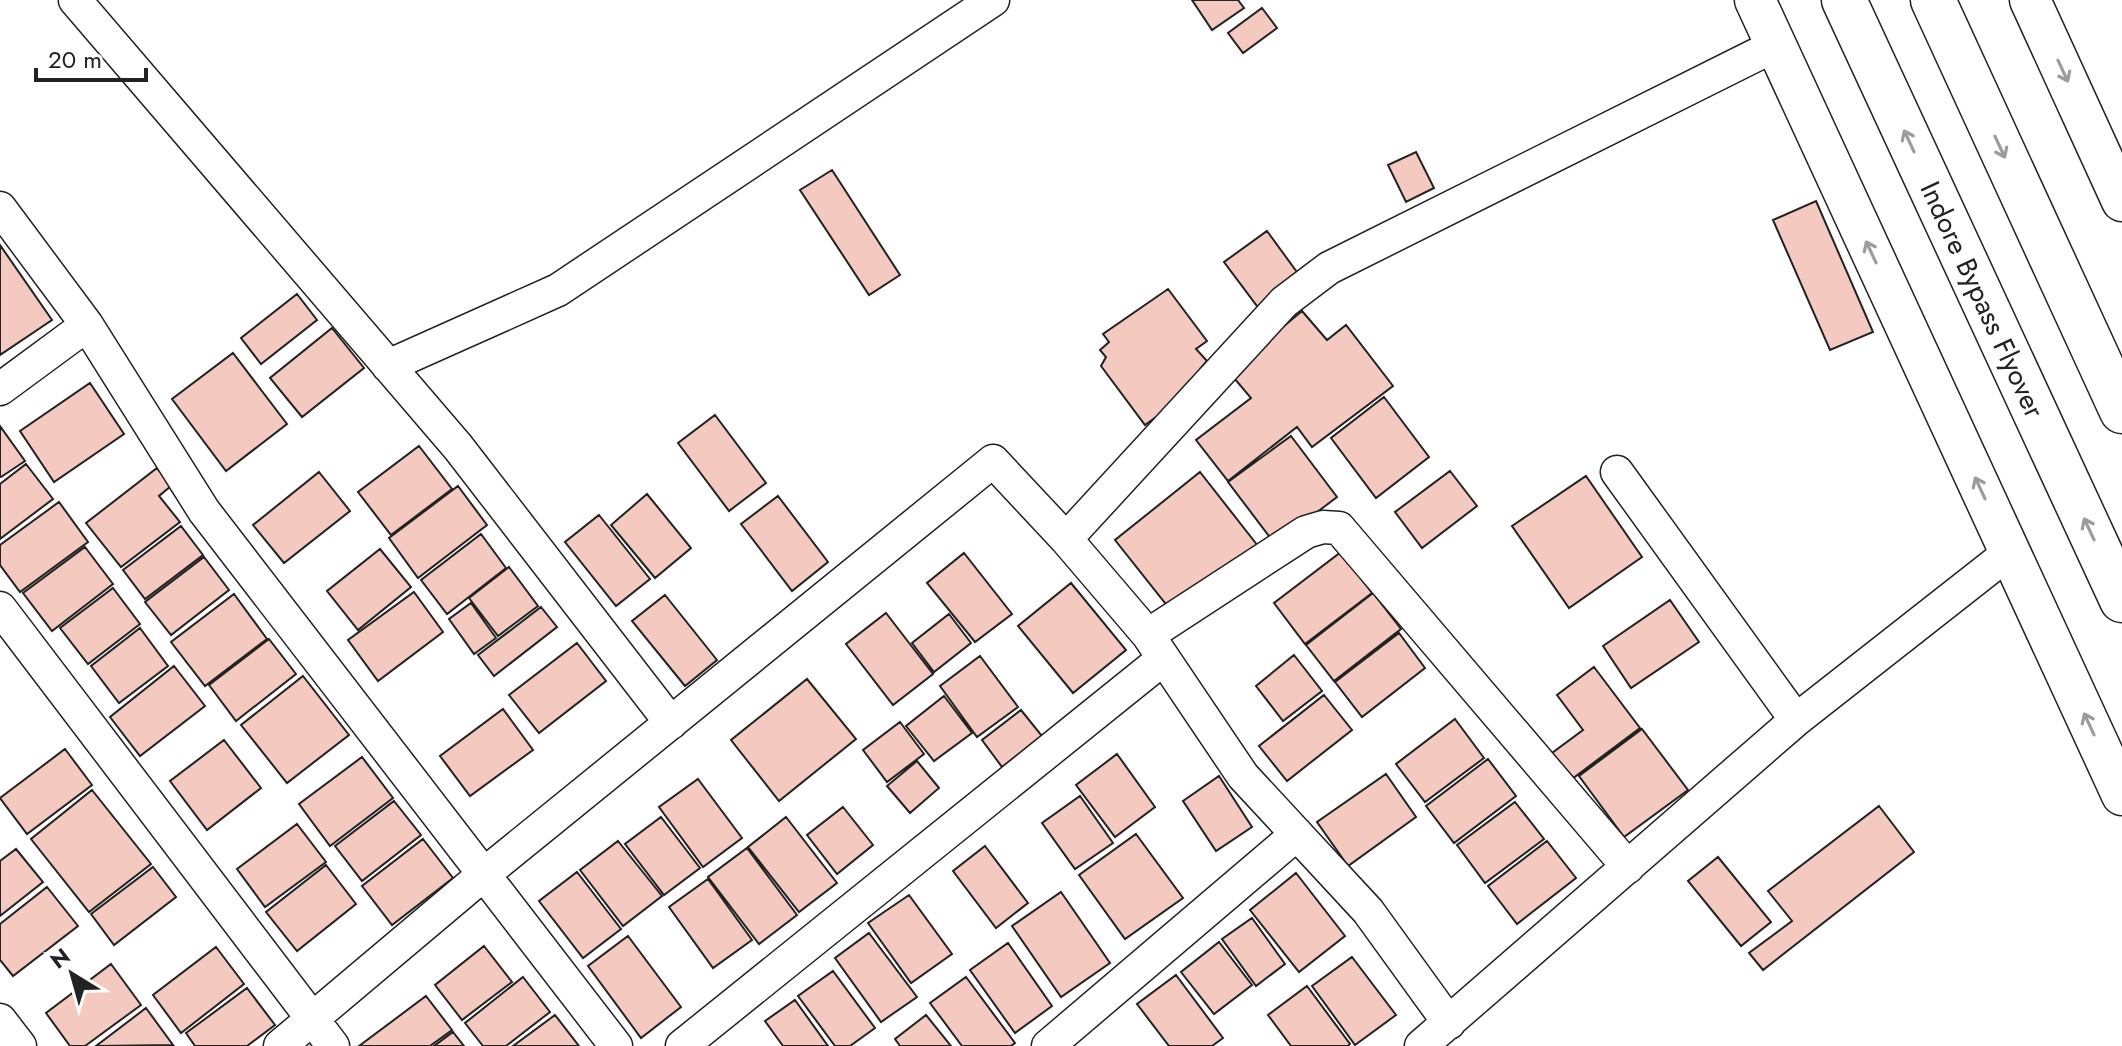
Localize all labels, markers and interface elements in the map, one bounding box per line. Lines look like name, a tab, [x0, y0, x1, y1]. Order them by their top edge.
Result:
scale bar	[36, 32, 146, 82]
text: 20 m	[48, 42, 102, 77]
one-way arrow	[2056, 59, 2071, 83]
one-way arrow	[1901, 129, 1916, 153]
one-way arrow	[1993, 135, 2008, 159]
street label: Indore Bypass Flyover	[1910, 174, 2055, 425]
one-way arrow	[1863, 240, 1878, 264]
one-way arrow	[1972, 476, 1987, 500]
one-way arrow	[2081, 517, 2096, 541]
one-way arrow	[2081, 712, 2096, 736]
north arrow	[32, 934, 112, 1014]
text: N	[43, 940, 77, 976]

